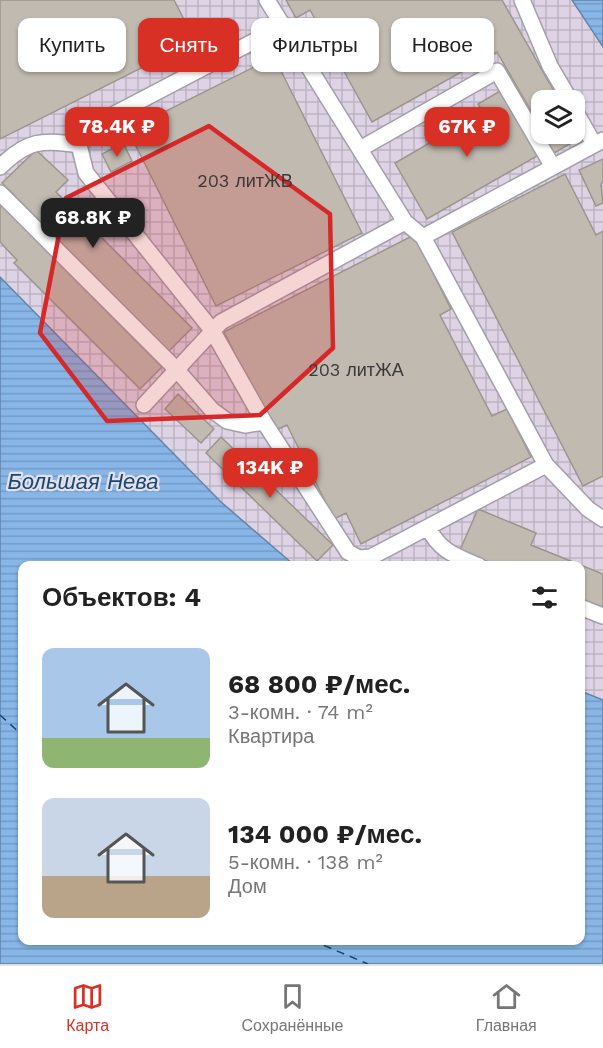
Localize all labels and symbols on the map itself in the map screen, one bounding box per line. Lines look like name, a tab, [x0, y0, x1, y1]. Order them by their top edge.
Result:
pin: 78.4K ₽	[62, 107, 172, 158]
pin: 67K ₽	[425, 107, 509, 158]
house number: 203 литЖВ	[197, 170, 293, 191]
pin: 68.8K ₽	[38, 198, 148, 249]
house number: 203 литЖА	[308, 359, 404, 380]
pin: 134K ₽	[221, 448, 319, 499]
water label: Большая Нева	[7, 469, 159, 494]

